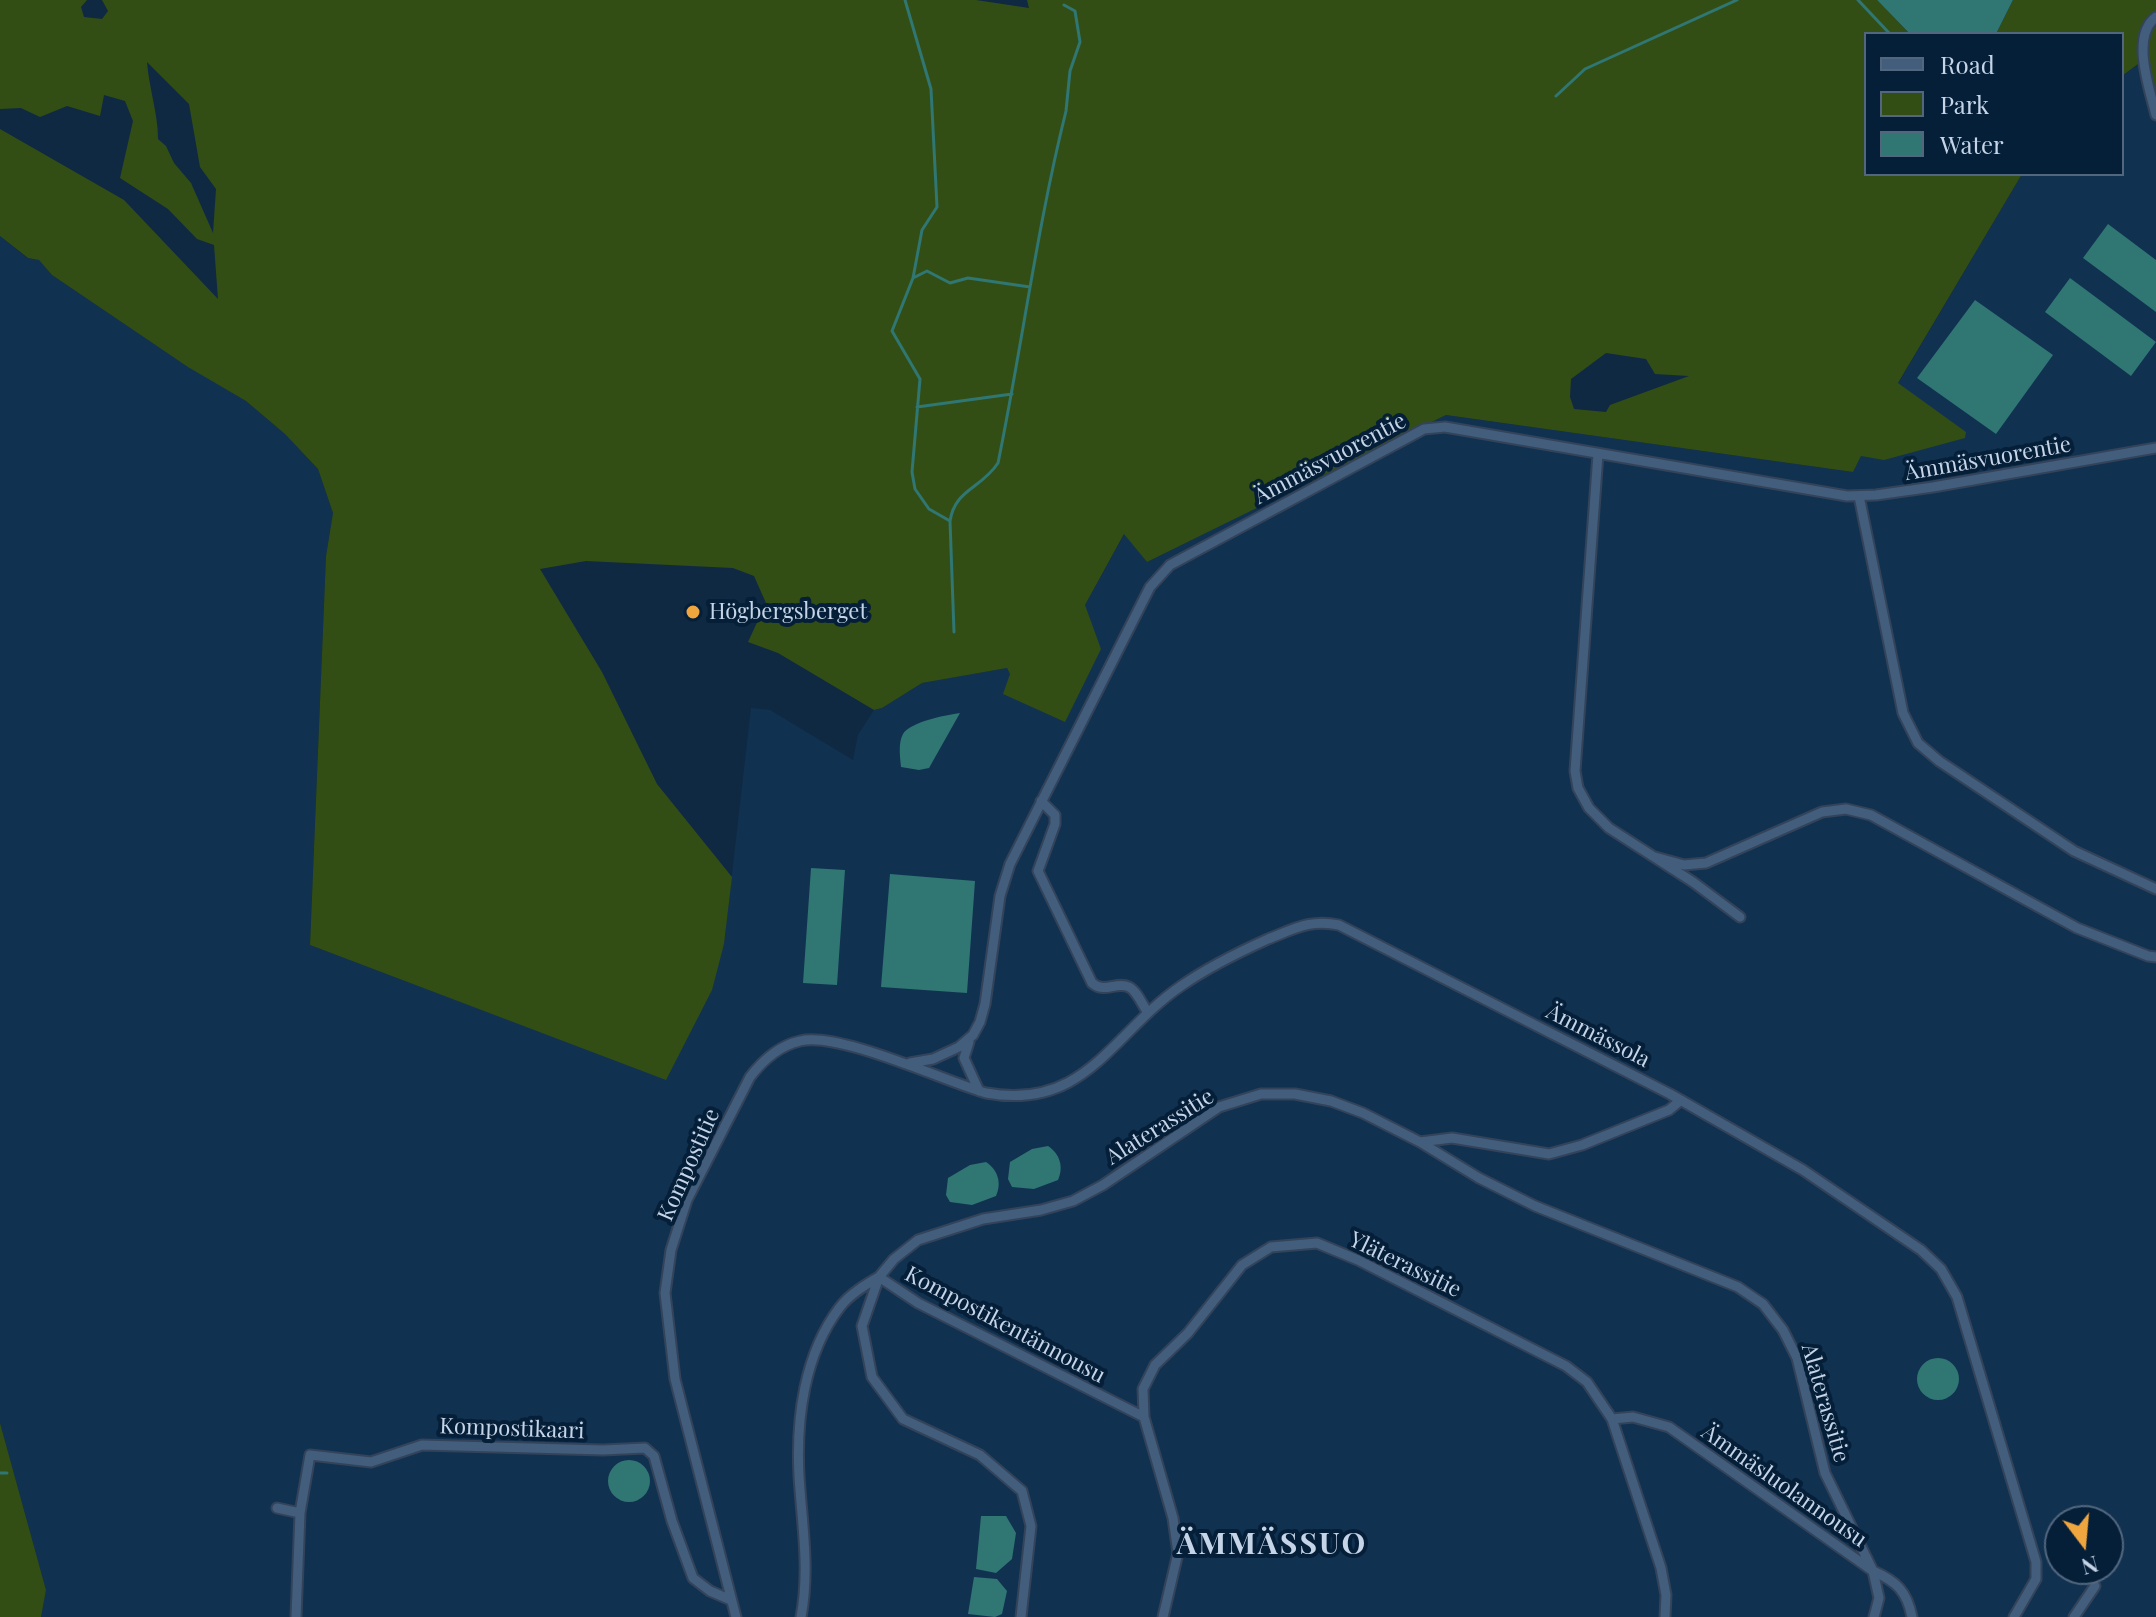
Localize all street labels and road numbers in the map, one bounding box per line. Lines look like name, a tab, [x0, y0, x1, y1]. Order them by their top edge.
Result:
street label: Ämmäsvuorentie	[1250, 408, 1410, 510]
street label: Ämmäsvuorentie	[1903, 431, 2073, 487]
street label: Ämmässola	[1542, 999, 1654, 1073]
street label: Alaterassitie	[1101, 1083, 1219, 1171]
street label: Kompostitie	[652, 1105, 726, 1225]
street label: Yläterassitie	[1345, 1227, 1465, 1303]
street label: Kompostikentännousu	[900, 1261, 1110, 1389]
street label: Alaterassitie	[1795, 1341, 1855, 1465]
street label: Kompostikaari	[439, 1413, 585, 1445]
street label: Ämmäsluolannousu	[1696, 1419, 1872, 1553]

